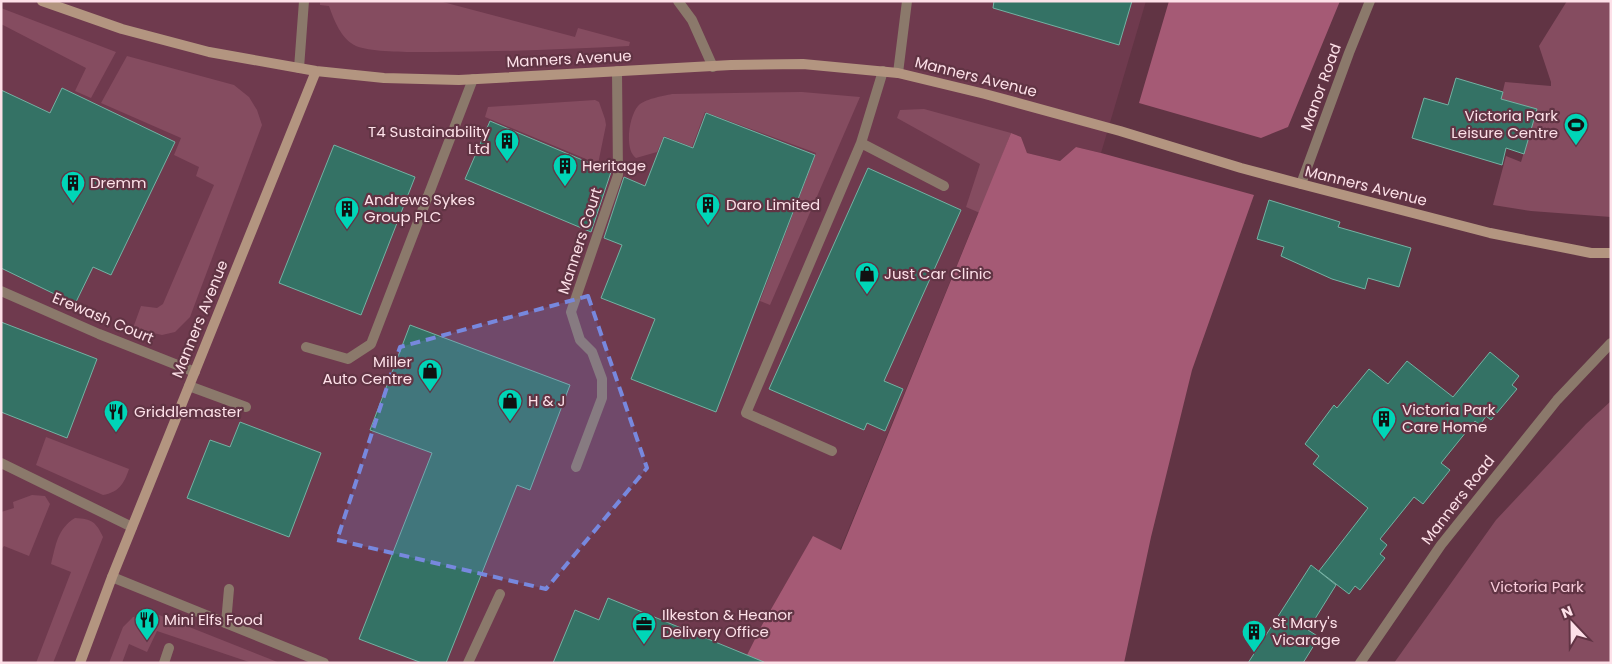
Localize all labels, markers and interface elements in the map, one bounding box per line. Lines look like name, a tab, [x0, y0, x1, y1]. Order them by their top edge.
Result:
street label: Manor Road	[1295, 41, 1346, 133]
street label: Manners Avenue	[506, 45, 632, 72]
street label: Manners Avenue	[913, 51, 1039, 102]
place label: Victoria Park Leisure Centre	[1451, 105, 1558, 143]
sports icon: Victoria Park Leisure Centre	[1563, 112, 1589, 146]
place label: T4 Sustainability Ltd	[368, 121, 491, 159]
building icon: T4 Sustainability Ltd	[494, 128, 520, 162]
building icon: Heritage	[552, 153, 578, 187]
place label: Heritage	[582, 155, 646, 176]
street label: Manners Avenue	[1303, 160, 1429, 211]
building icon: Dremm	[60, 170, 86, 204]
place label: Dremm	[90, 172, 146, 193]
street label: Manners Court	[552, 185, 607, 297]
place label: Andrews Sykes Group PLC	[364, 189, 475, 227]
building icon: Daro Limited	[695, 192, 721, 226]
place label: Daro Limited	[726, 194, 820, 215]
building icon: Andrews Sykes Group PLC	[334, 196, 360, 230]
street label: Manners Avenue	[166, 257, 233, 381]
shop icon: Just Car Clinic	[854, 261, 880, 295]
place label: Just Car Clinic	[884, 263, 992, 284]
street label: Erewash Court	[49, 287, 157, 348]
place label: Miller Auto Centre	[322, 351, 412, 389]
shop icon: Miller Auto Centre	[417, 358, 443, 392]
shop icon: H & J	[497, 388, 523, 422]
place label: H & J	[528, 390, 565, 411]
restaurant icon: Griddlemaster	[103, 399, 129, 433]
place label: Victoria Park Care Home	[1402, 399, 1496, 437]
place label: Griddlemaster	[134, 401, 242, 422]
building icon: Victoria Park Care Home	[1371, 406, 1397, 440]
street label: Manners Road	[1416, 451, 1499, 549]
park label: Victoria Park	[1490, 576, 1584, 597]
north arrow	[1547, 599, 1597, 649]
text: N	[1559, 601, 1576, 623]
place label: Ilkeston & Heanor Delivery Office	[662, 604, 793, 642]
restaurant icon: Mini Elfs Food	[134, 607, 160, 641]
place label: Mini Elfs Food	[164, 609, 263, 630]
office icon: Ilkeston & Heanor Delivery Office	[631, 611, 657, 645]
place label: St Mary's Vicarage	[1272, 612, 1340, 650]
building icon: St Mary's Vicarage	[1241, 619, 1267, 653]

